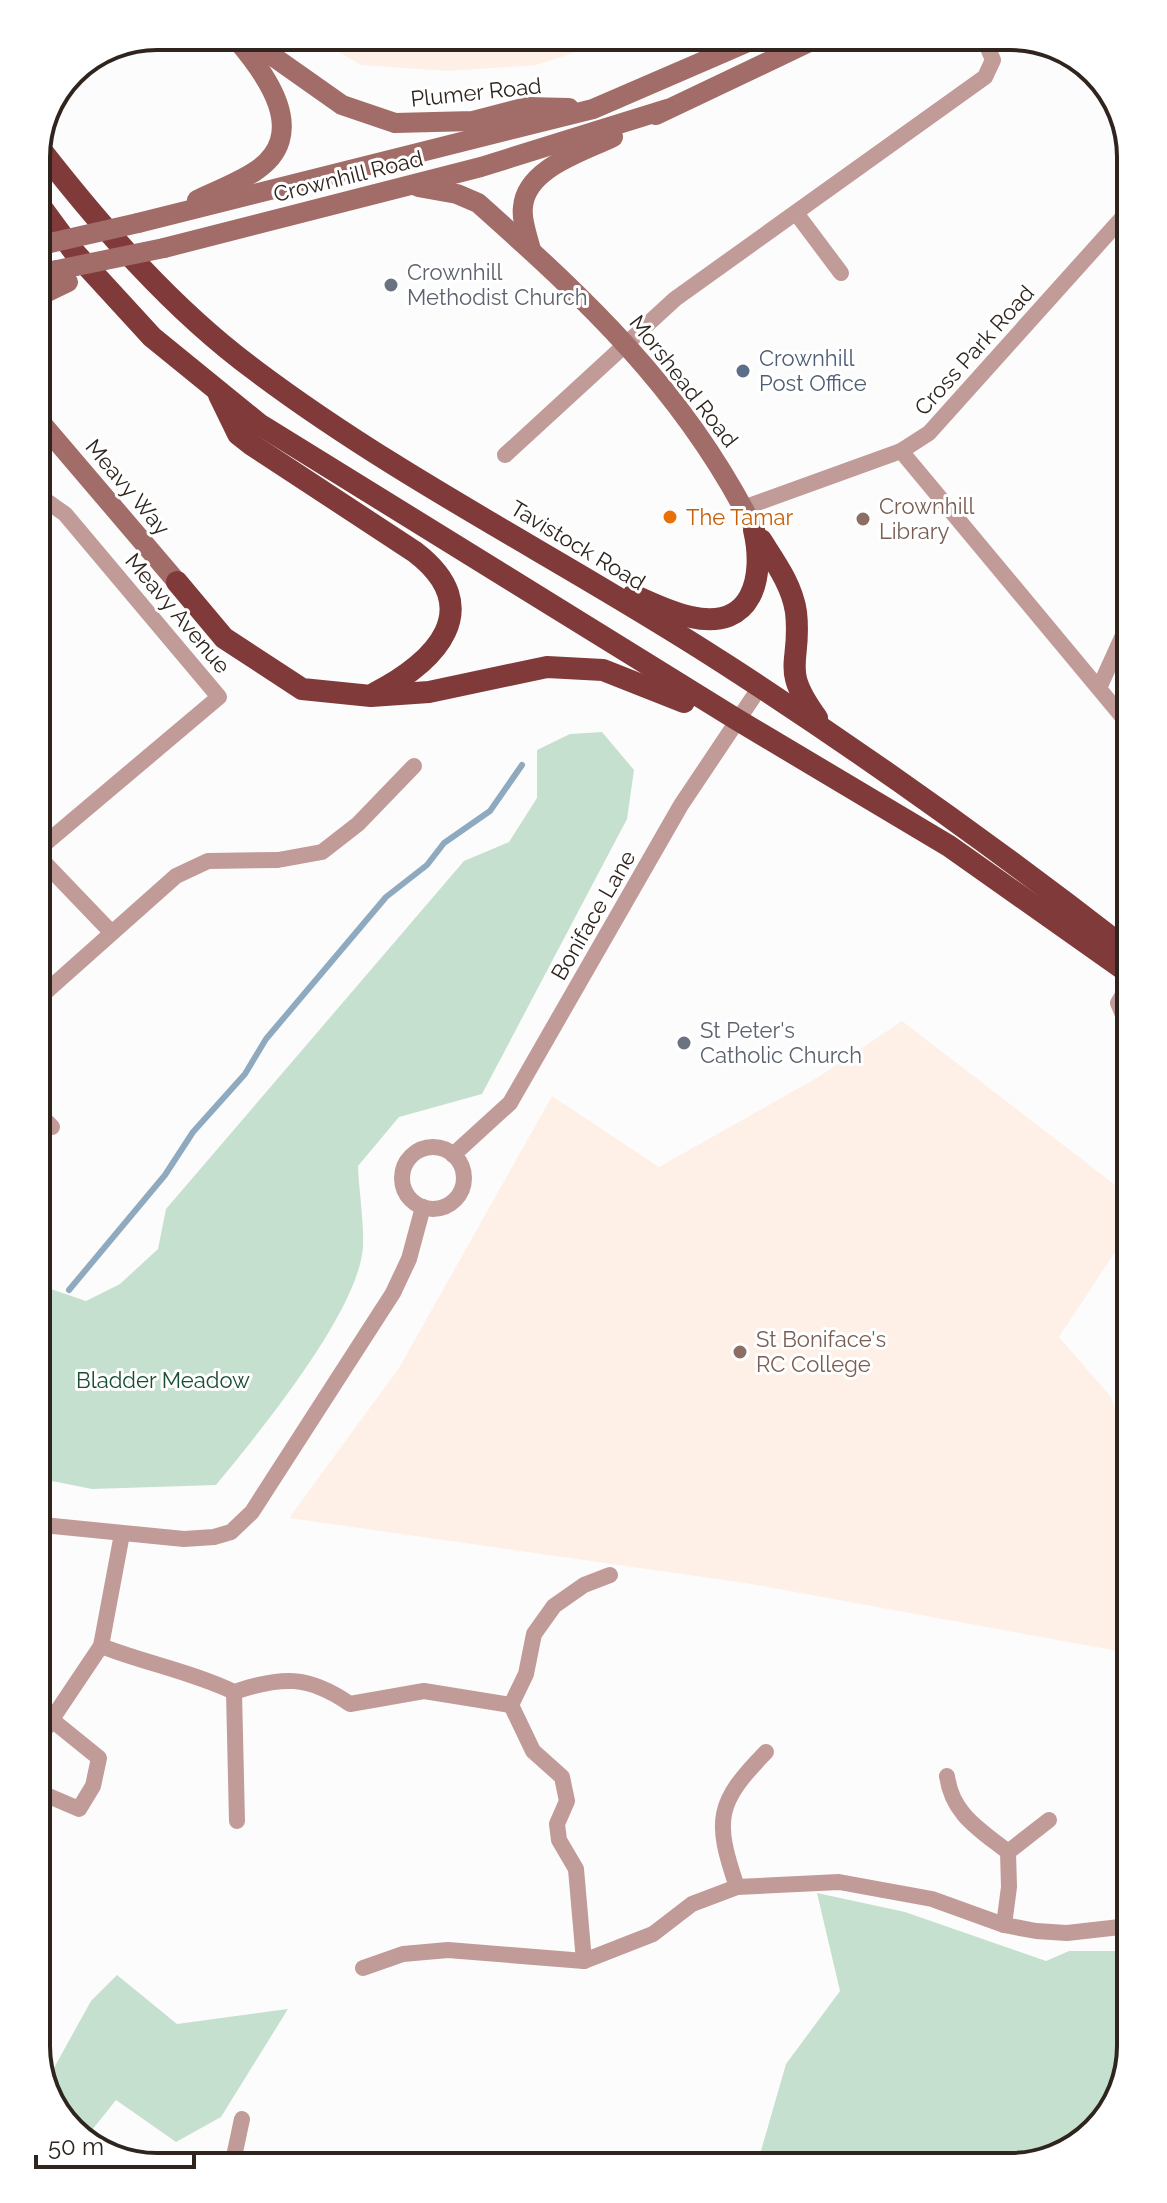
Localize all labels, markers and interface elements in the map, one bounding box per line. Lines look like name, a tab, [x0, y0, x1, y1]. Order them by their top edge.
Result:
street label: Plumer Road	[409, 72, 543, 112]
street label: Crownhill Road	[271, 145, 425, 207]
place label: Crownhill Methodist Church	[407, 259, 588, 310]
marker: Crownhill Methodist Church	[382, 276, 400, 294]
street label: Cross Park Road	[909, 280, 1039, 420]
street label: Morshead Road	[624, 310, 744, 452]
place label: Crownhill Post Office	[759, 345, 867, 396]
marker: Crownhill Post Office	[734, 362, 752, 380]
street label: Meavy Way	[80, 434, 176, 540]
place label: Crownhill Library	[879, 493, 974, 544]
street label: Tavistock Road	[506, 495, 650, 595]
place label: The Tamar	[686, 504, 793, 530]
marker: The Tamar	[661, 508, 679, 526]
marker: Crownhill Library	[854, 510, 872, 528]
street label: Meavy Avenue	[120, 548, 236, 678]
street label: Boniface Lane	[545, 845, 641, 985]
place label: St Peter's Catholic Church	[700, 1017, 862, 1068]
marker: St Peter's Catholic Church	[675, 1034, 693, 1052]
place label: St Boniface's RC College	[756, 1326, 886, 1377]
marker: St Boniface's RC College	[731, 1343, 749, 1361]
park label: Bladder Meadow	[76, 1367, 250, 1393]
scale bar	[36, 2119, 194, 2169]
text: 50 m	[48, 2132, 104, 2161]

